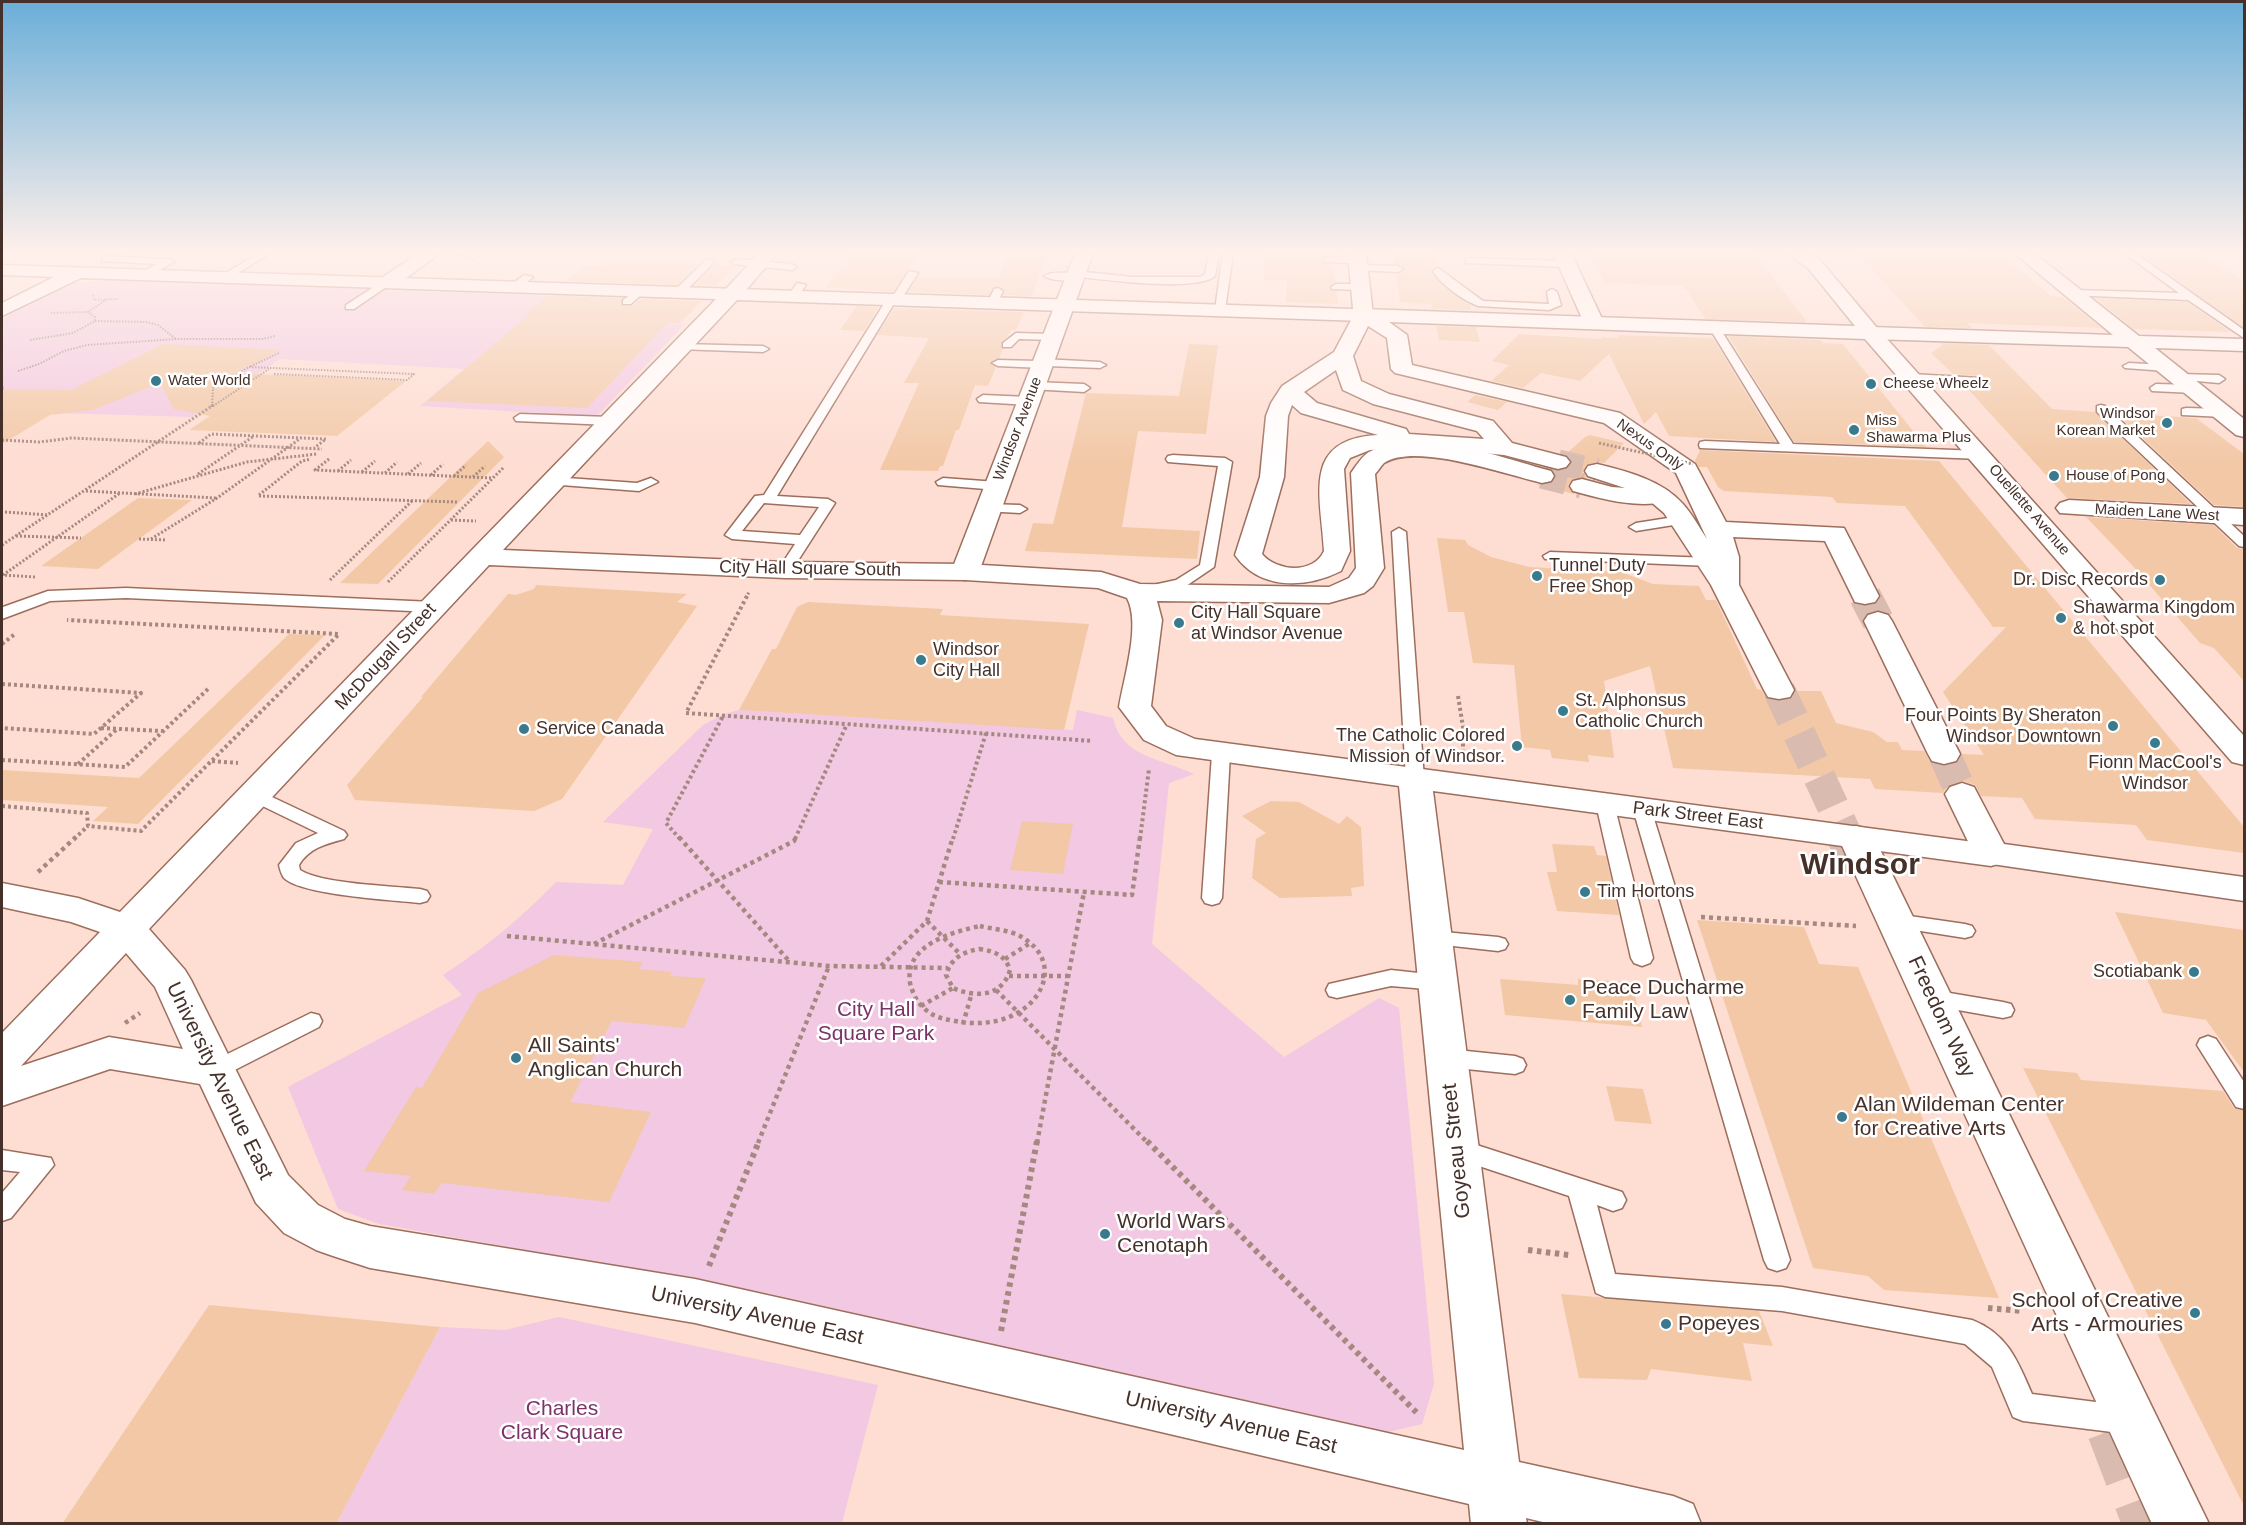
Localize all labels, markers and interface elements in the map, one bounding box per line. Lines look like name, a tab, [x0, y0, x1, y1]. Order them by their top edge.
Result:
place label: Water World	[168, 372, 251, 390]
marker: Water World	[149, 374, 163, 388]
street label: Windsor Avenue	[990, 375, 1046, 483]
place label: Cheese Wheelz	[1883, 375, 1989, 393]
marker: Cheese Wheelz	[1864, 377, 1878, 391]
place label: Windsor Korean Market	[2057, 405, 2155, 440]
place label: Miss Shawarma Plus	[1866, 412, 1971, 447]
street label: Nexus Only	[1613, 415, 1687, 475]
marker: Windsor Korean Market	[2160, 416, 2174, 430]
marker: Miss Shawarma Plus	[1847, 423, 1861, 437]
street label: Ouellette Avenue	[1985, 461, 2073, 559]
place label: House of Pong	[2066, 467, 2165, 485]
marker: House of Pong	[2047, 469, 2061, 483]
street label: Maiden Lane West	[2094, 501, 2220, 525]
place label: Tunnel Duty Free Shop	[1549, 555, 1645, 598]
street label: City Hall Square South	[719, 557, 901, 581]
marker: Tunnel Duty Free Shop	[1530, 569, 1544, 583]
place label: Dr. Disc Records	[2013, 569, 2148, 591]
marker: Dr. Disc Records	[2153, 573, 2167, 587]
place label: Shawarma Kingdom & hot spot	[2073, 597, 2235, 640]
street label: McDougall Street	[331, 599, 441, 715]
place label: City Hall Square at Windsor Avenue	[1191, 602, 1343, 644]
marker: Shawarma Kingdom & hot spot	[2054, 611, 2068, 625]
marker: City Hall Square at Windsor Avenue	[1172, 616, 1186, 630]
place label: Windsor City Hall	[933, 639, 1000, 682]
marker: Windsor City Hall	[914, 653, 928, 667]
place label: St. Alphonsus Catholic Church	[1575, 690, 1703, 732]
marker: St. Alphonsus Catholic Church	[1556, 704, 1570, 718]
place label: Four Points By Sheraton Windsor Downtown	[1905, 705, 2101, 748]
place label: Service Canada	[536, 718, 664, 740]
marker: Four Points By Sheraton Windsor Downtown	[2106, 719, 2120, 733]
marker: Service Canada	[517, 722, 531, 736]
place label: The Catholic Colored Mission of Windsor.	[1336, 725, 1505, 768]
marker: Fionn MacCool's Windsor	[2148, 736, 2162, 750]
marker: The Catholic Colored Mission of Windsor.	[1510, 739, 1524, 753]
place label: Fionn MacCool's Windsor	[2088, 752, 2222, 795]
street label: Park Street East	[1632, 797, 1764, 835]
district label: Windsor	[1800, 848, 1920, 884]
place label: Tim Hortons	[1597, 881, 1694, 903]
marker: Tim Hortons	[1578, 885, 1592, 899]
street label: Freedom Way	[1902, 952, 1980, 1082]
place label: Scotiabank	[2093, 961, 2182, 983]
marker: Scotiabank	[2187, 965, 2201, 979]
place label: Peace Ducharme Family Law	[1582, 975, 1744, 1025]
street label: University Avenue East	[160, 978, 278, 1184]
marker: Peace Ducharme Family Law	[1563, 993, 1577, 1007]
park label: City Hall Square Park	[818, 997, 934, 1047]
place label: All Saints' Anglican Church	[528, 1033, 682, 1083]
marker: All Saints' Anglican Church	[509, 1051, 523, 1065]
street label: Goyeau Street	[1437, 1082, 1477, 1220]
place label: Alan Wildeman Center for Creative Arts	[1854, 1092, 2064, 1142]
marker: Alan Wildeman Center for Creative Arts	[1835, 1110, 1849, 1124]
place label: World Wars Cenotaph	[1117, 1209, 1226, 1259]
marker: World Wars Cenotaph	[1098, 1227, 1112, 1241]
street label: University Avenue East	[648, 1281, 866, 1351]
place label: School of Creative Arts - Armouries	[2011, 1288, 2183, 1338]
marker: School of Creative Arts - Armouries	[2188, 1306, 2202, 1320]
place label: Popeyes	[1678, 1311, 1760, 1337]
marker: Popeyes	[1659, 1317, 1673, 1331]
street label: University Avenue East	[1123, 1386, 1339, 1460]
park label: Charles Clark Square	[501, 1396, 623, 1446]

